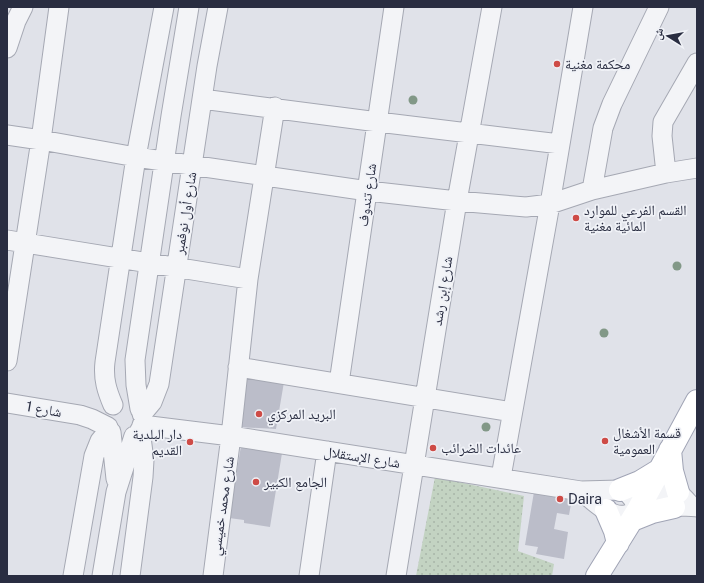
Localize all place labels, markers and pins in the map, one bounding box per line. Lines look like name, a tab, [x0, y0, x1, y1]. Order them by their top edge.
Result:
place label: محكمة مغنية	[565, 56, 630, 72]
marker: محكمة مغنية	[552, 59, 562, 69]
place label: القسم الفرعي للموارد المائية مغنية	[584, 202, 687, 234]
marker: القسم الفرعي للموارد المائية مغنية	[571, 213, 581, 223]
place label: البريد المركزي	[267, 406, 336, 426]
marker: البريد المركزي	[254, 409, 264, 419]
place label: قسمة الأشغال العمومية	[613, 425, 681, 458]
place label: دار البلدية القديم	[132, 426, 182, 460]
marker: قسمة الأشغال العمومية	[600, 436, 610, 446]
marker: دار البلدية القديم	[185, 437, 195, 447]
place label: عائدات الضرائب	[441, 440, 521, 457]
marker: عائدات الضرائب	[428, 443, 438, 453]
place label: الجامع الكبير	[263, 474, 327, 492]
marker: الجامع الكبير	[251, 477, 261, 487]
place label: Daira	[568, 491, 602, 507]
marker: Daira	[555, 494, 565, 504]

